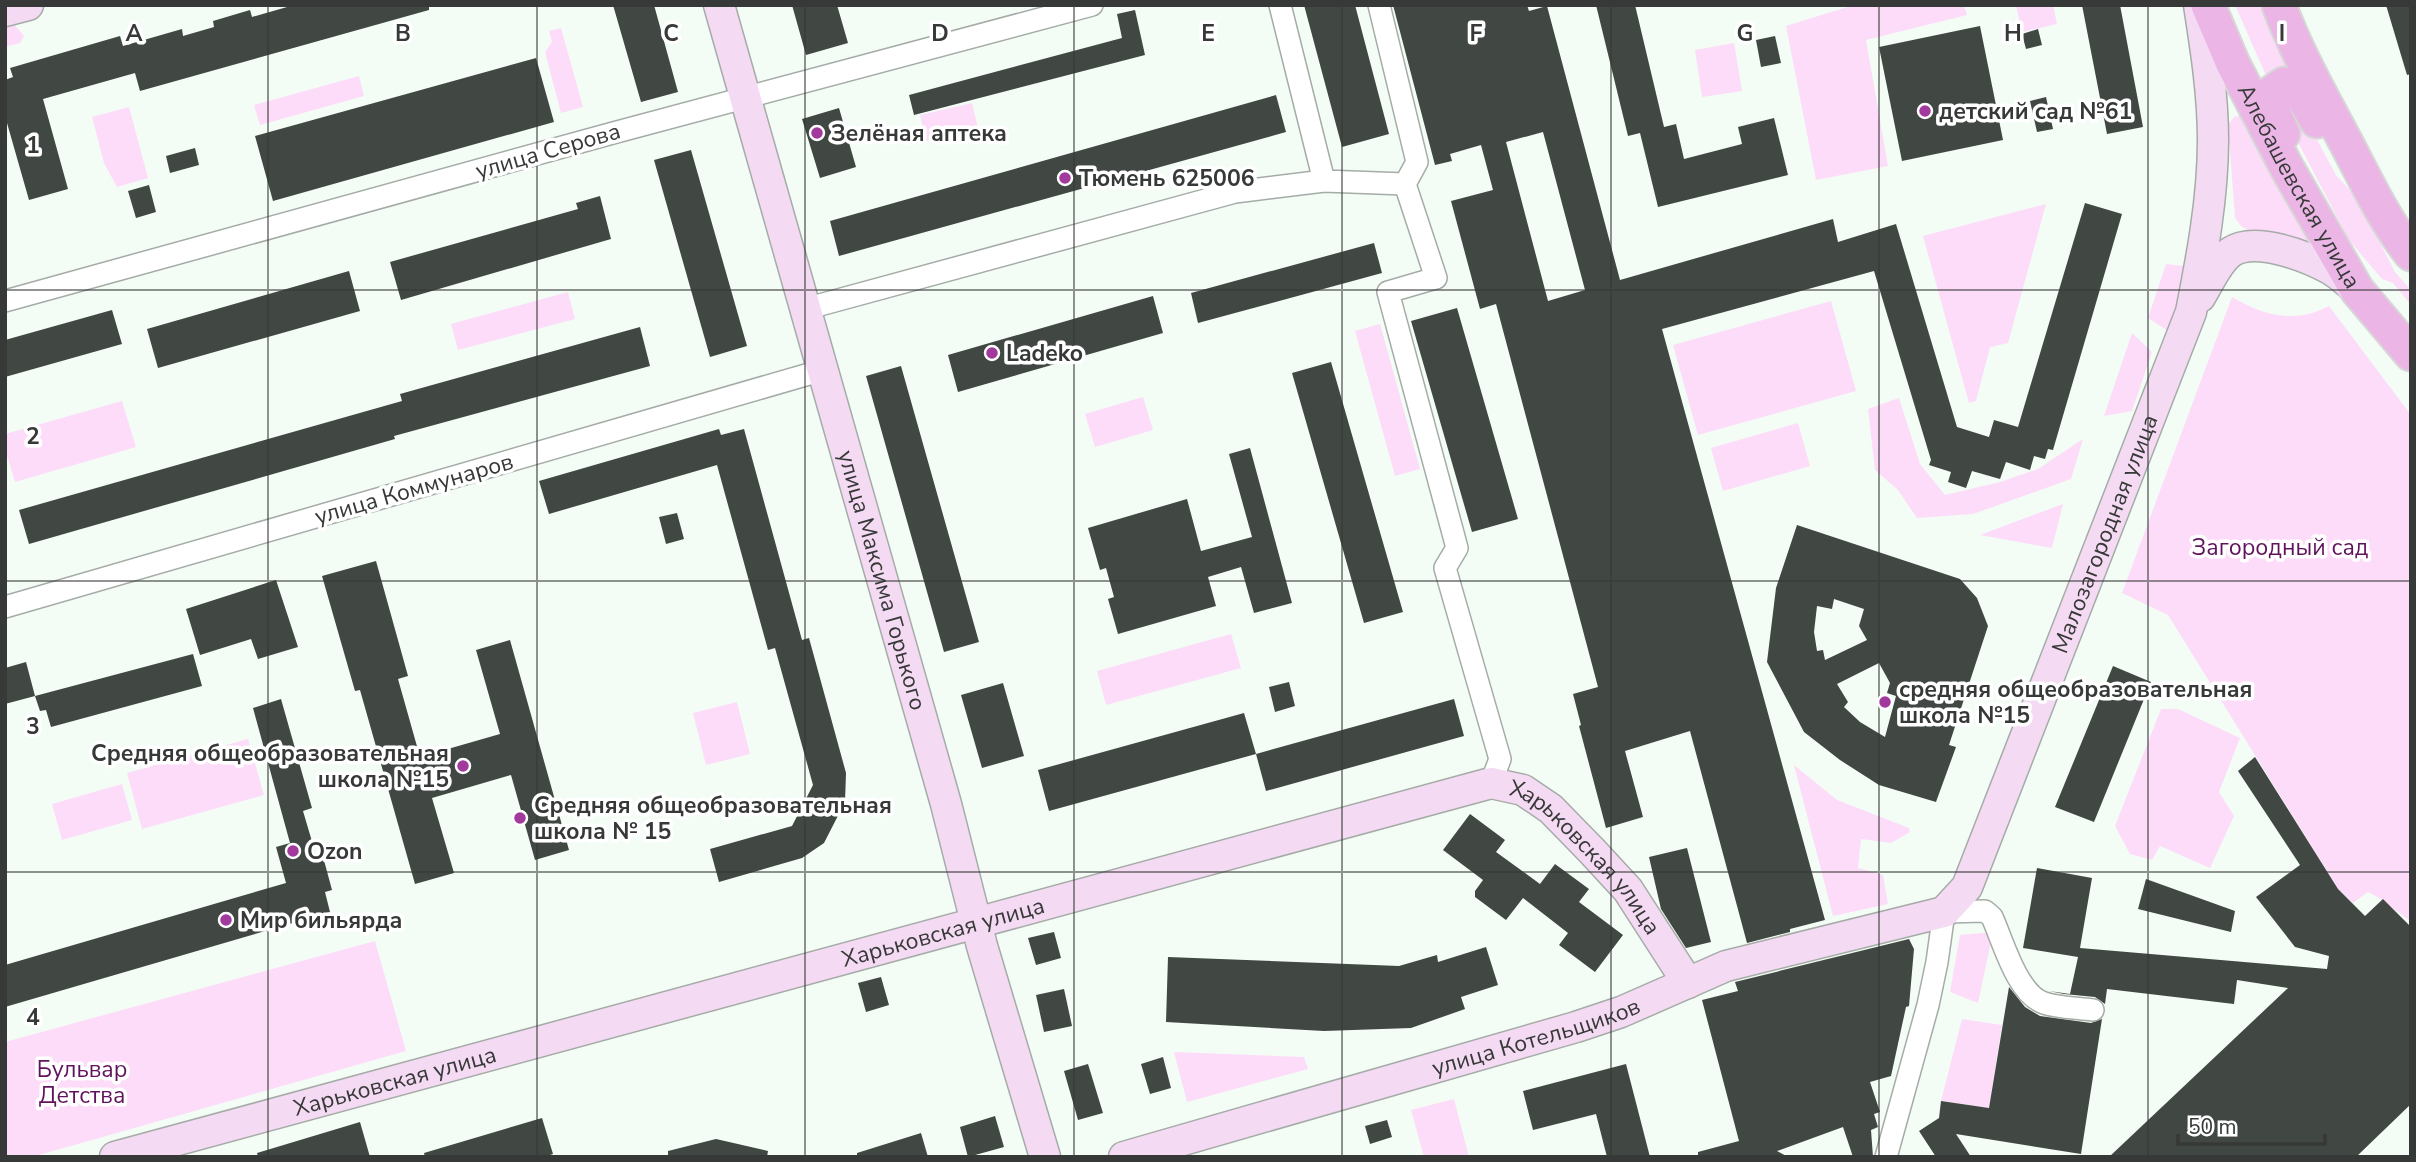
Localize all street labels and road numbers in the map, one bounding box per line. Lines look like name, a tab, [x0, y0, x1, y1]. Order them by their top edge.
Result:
street label: Алебашевская улица	[2230, 78, 2368, 294]
street label: улица Серова	[472, 116, 624, 186]
street label: Малозагородная улица	[2044, 410, 2165, 658]
street label: улица Коммунаров	[311, 446, 517, 532]
street label: улица Максима Горького	[831, 447, 934, 714]
street label: Харьковская улица	[1507, 772, 1668, 941]
street label: Харьковская улица	[838, 890, 1048, 974]
street label: улица Котельщиков	[1428, 990, 1645, 1083]
street label: Харьковская улица	[290, 1039, 500, 1123]

